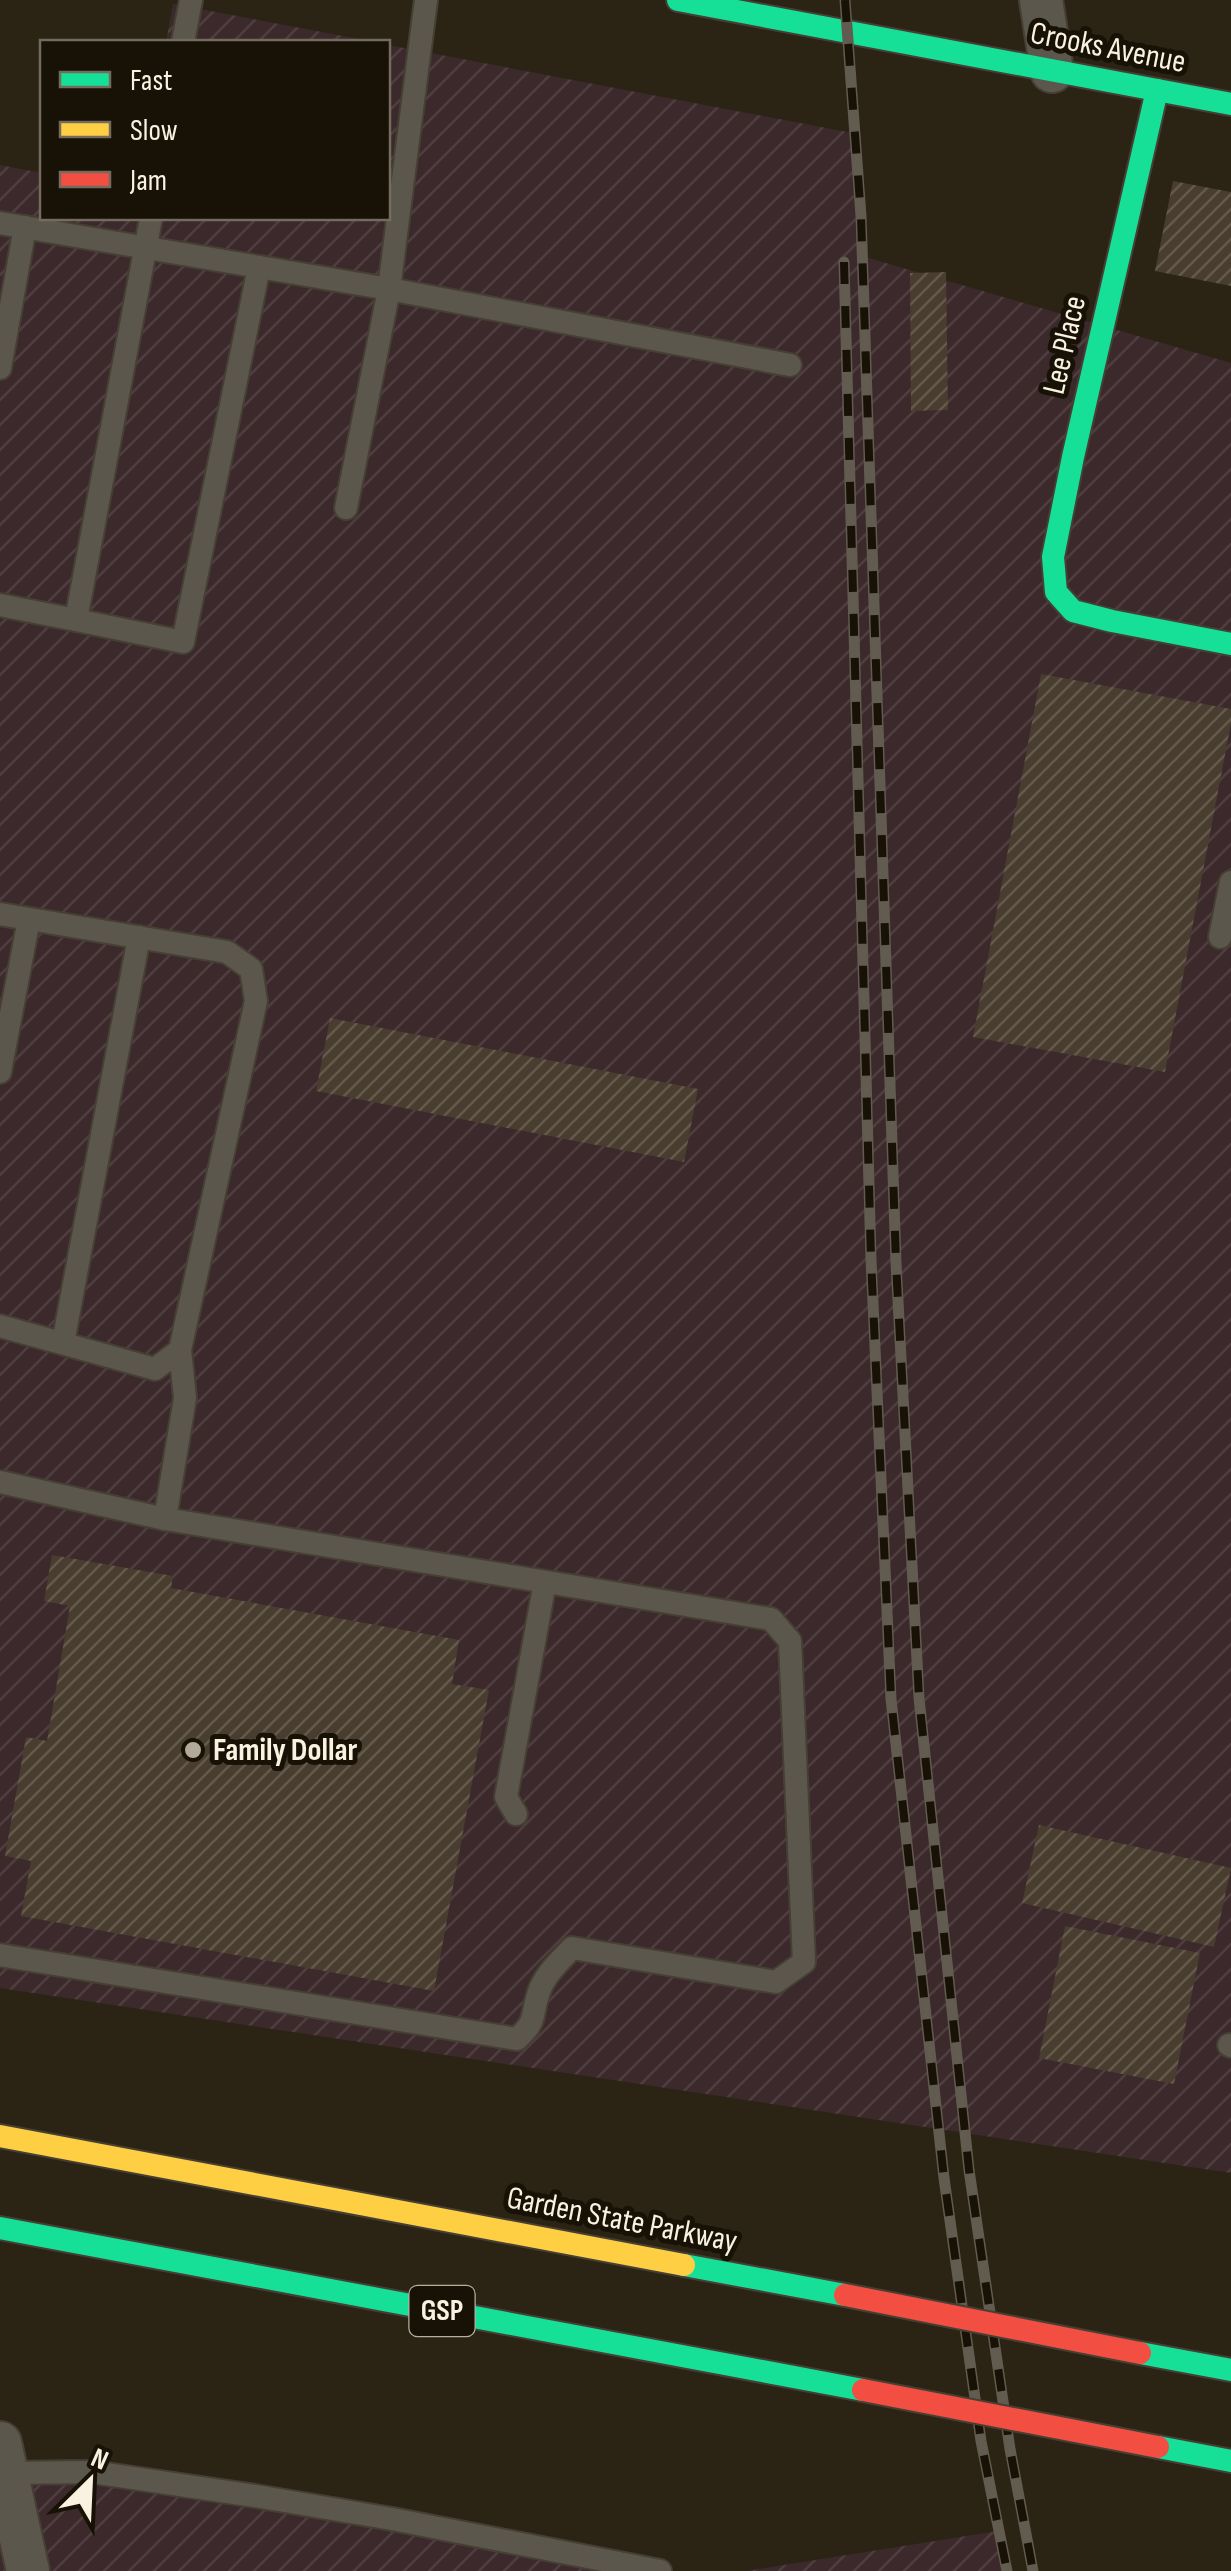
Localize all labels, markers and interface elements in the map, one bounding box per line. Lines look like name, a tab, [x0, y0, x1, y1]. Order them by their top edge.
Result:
street label: Crooks Avenue	[1027, 14, 1189, 82]
legend	[40, 40, 390, 220]
text: Fast	[130, 63, 172, 99]
text: Slow	[130, 113, 178, 149]
text: Jam	[129, 163, 167, 199]
street label: Lee Place	[1035, 292, 1095, 398]
place label: Family Dollar	[213, 1731, 357, 1770]
marker: Family Dollar	[182, 1739, 204, 1761]
street label: Garden State Parkway	[504, 2179, 740, 2261]
road number: GSP	[410, 2286, 474, 2336]
north arrow	[40, 2431, 140, 2531]
text: N	[86, 2441, 113, 2478]

